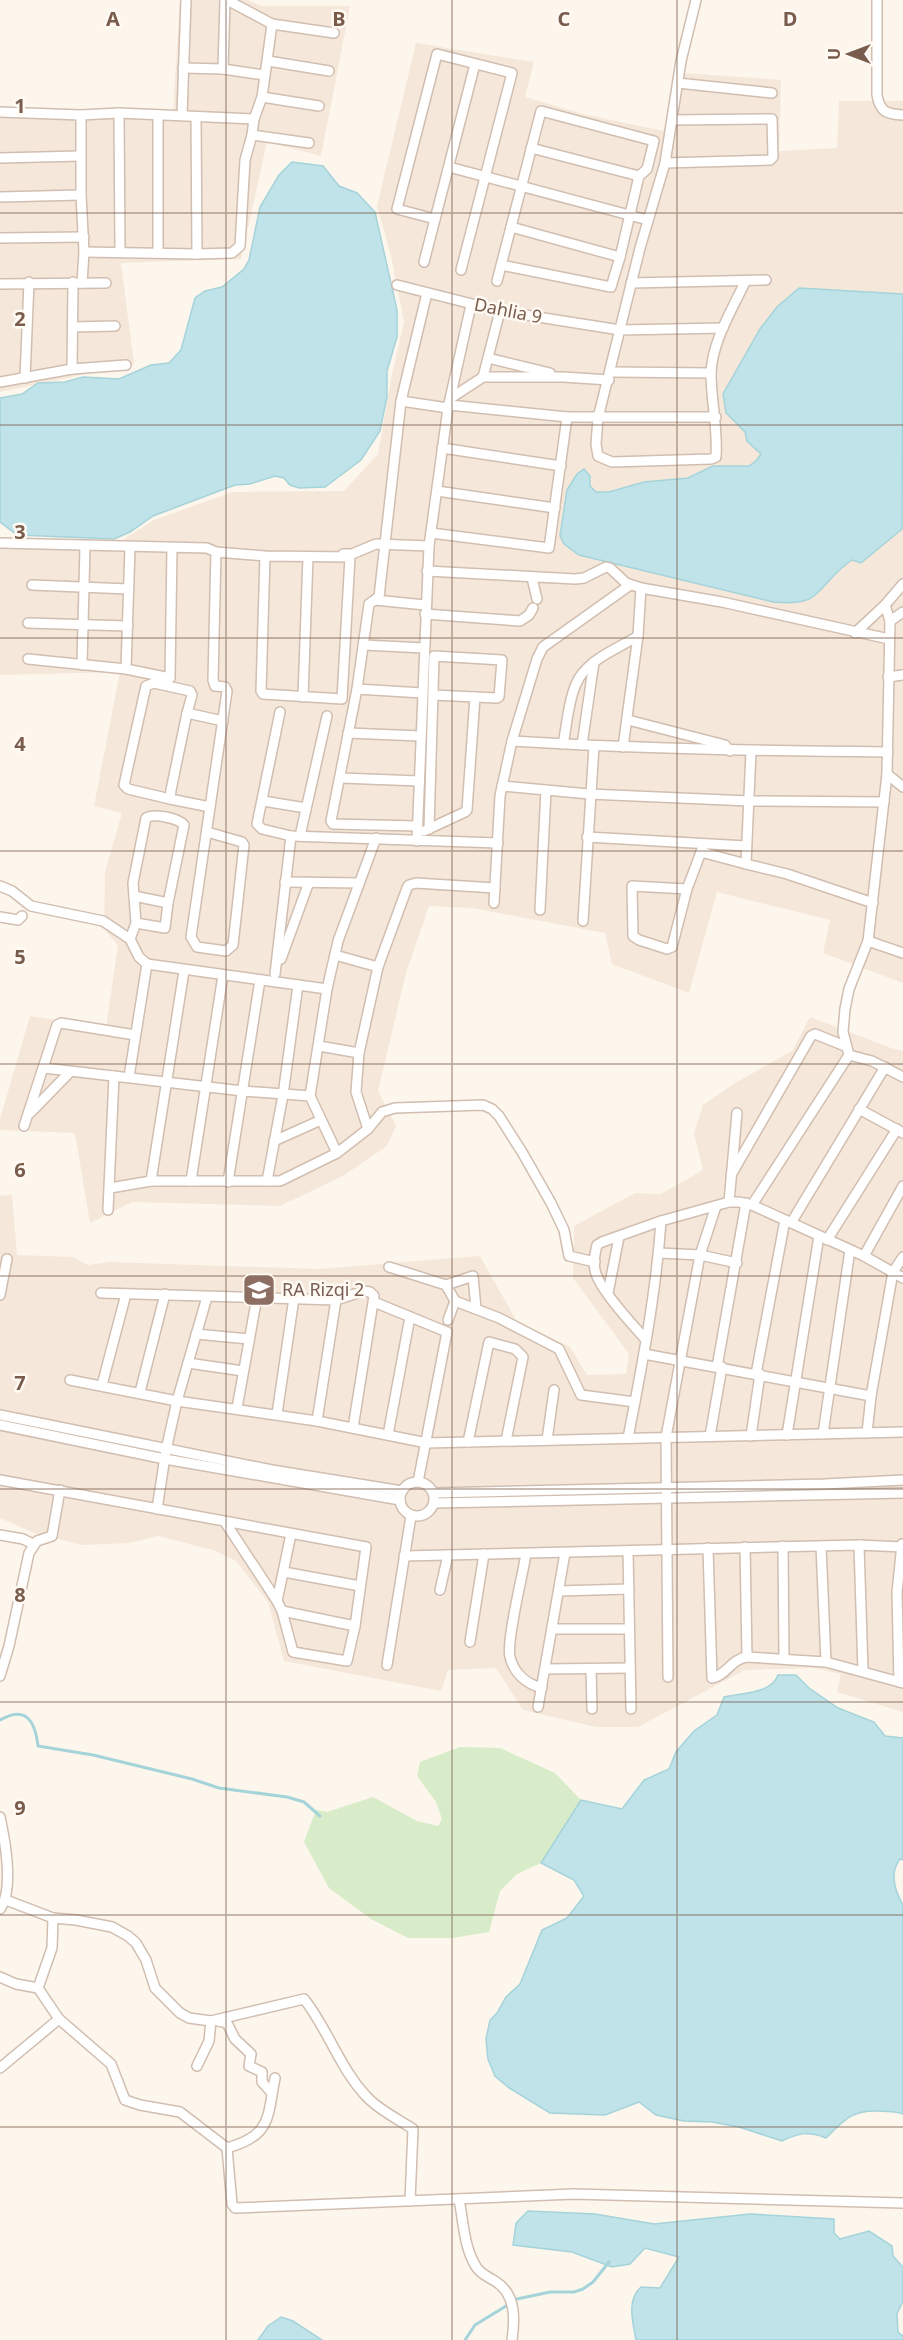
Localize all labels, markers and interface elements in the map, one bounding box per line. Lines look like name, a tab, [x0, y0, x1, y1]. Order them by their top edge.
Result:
text: A	[106, 5, 120, 32]
text: B	[332, 5, 346, 32]
text: C	[558, 5, 571, 32]
text: D	[783, 5, 797, 32]
north arrow	[819, 24, 879, 84]
text: U	[823, 48, 845, 60]
text: 1	[14, 92, 26, 119]
street label: Dahlia 9	[472, 292, 544, 328]
text: 2	[14, 305, 26, 332]
text: 3	[14, 518, 26, 545]
text: 4	[14, 730, 26, 757]
text: 5	[14, 943, 26, 970]
text: 6	[14, 1156, 26, 1183]
school or university icon: RA Rizqi 2	[241, 1272, 277, 1308]
place label: RA Rizqi 2	[282, 1277, 364, 1301]
text: 7	[14, 1369, 26, 1396]
text: 8	[14, 1581, 26, 1608]
text: 9	[14, 1794, 26, 1821]

